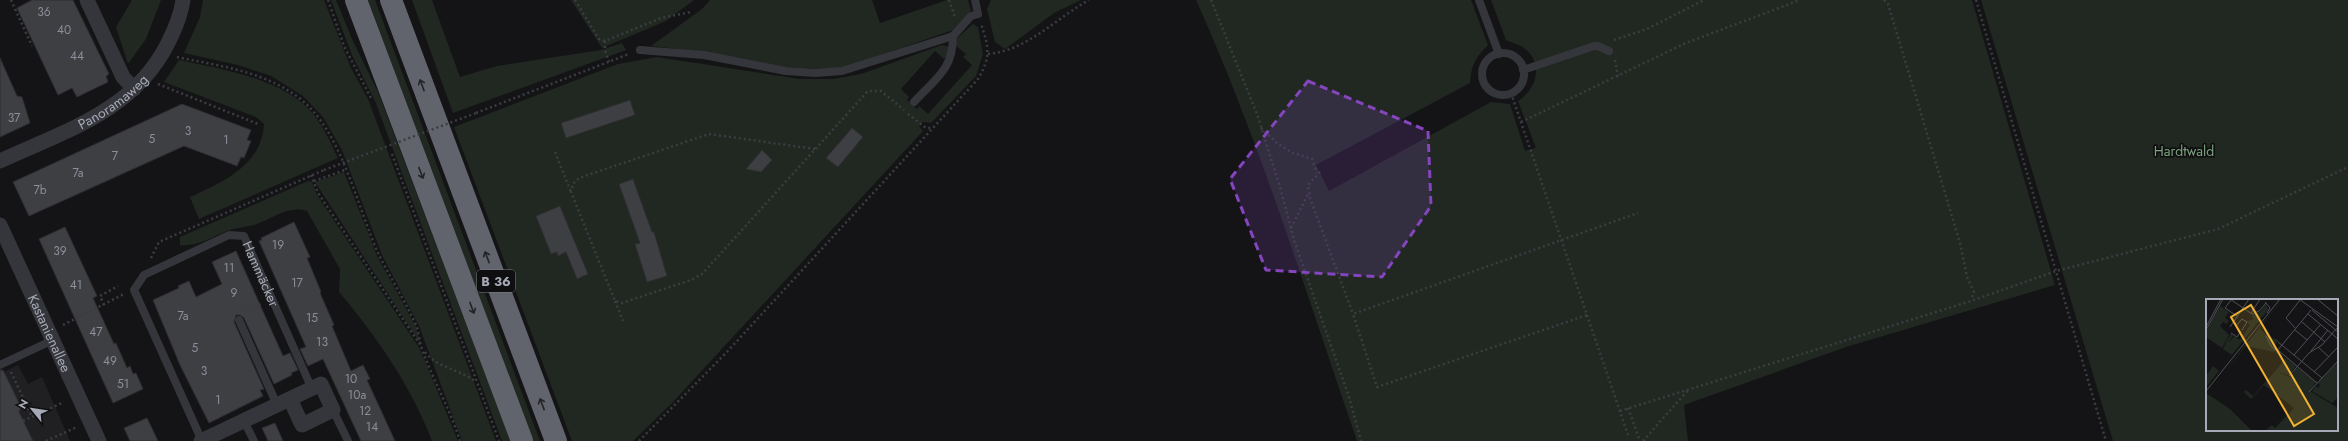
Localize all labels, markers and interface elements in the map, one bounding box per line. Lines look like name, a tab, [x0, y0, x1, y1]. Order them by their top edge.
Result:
house number: 36	[37, 3, 51, 21]
house number: 40	[57, 21, 71, 39]
house number: 44	[70, 47, 84, 65]
street label: Panoramaweg	[74, 70, 153, 134]
one-way arrow	[418, 79, 426, 91]
house number: 37	[8, 109, 21, 127]
house number: 3	[185, 122, 192, 140]
house number: 5	[149, 130, 156, 148]
house number: 1	[223, 131, 229, 149]
park label: Hardtwald	[2154, 141, 2214, 161]
house number: 7	[112, 147, 119, 165]
house number: 7a	[73, 164, 84, 182]
one-way arrow	[418, 166, 426, 178]
house number: 7b	[33, 181, 47, 199]
house number: 19	[272, 236, 284, 254]
street label: Hammäcker	[237, 238, 284, 310]
house number: 39	[53, 242, 67, 260]
one-way arrow	[482, 251, 490, 263]
house number: 11	[224, 259, 234, 277]
road number: B 36	[477, 270, 515, 292]
house number: 17	[291, 274, 304, 292]
house number: 41	[70, 276, 82, 294]
house number: 9	[231, 284, 238, 302]
street label: Kastanienallee	[23, 291, 76, 375]
inset map	[2206, 299, 2338, 431]
one-way arrow	[469, 301, 477, 313]
house number: 7a	[178, 307, 189, 325]
house number: 15	[306, 309, 318, 327]
house number: 47	[89, 323, 103, 341]
house number: 13	[316, 333, 328, 351]
house number: 5	[192, 339, 199, 357]
house number: 49	[103, 352, 117, 370]
house number: 3	[201, 362, 208, 380]
house number: 10	[345, 370, 357, 388]
house number: 51	[117, 375, 129, 393]
house number: 10a	[348, 386, 366, 404]
north arrow	[12, 389, 52, 429]
house number: 1	[215, 391, 221, 409]
text: N	[14, 396, 32, 412]
one-way arrow	[538, 399, 546, 411]
house number: 12	[359, 402, 371, 420]
house number: 14	[366, 418, 378, 436]

